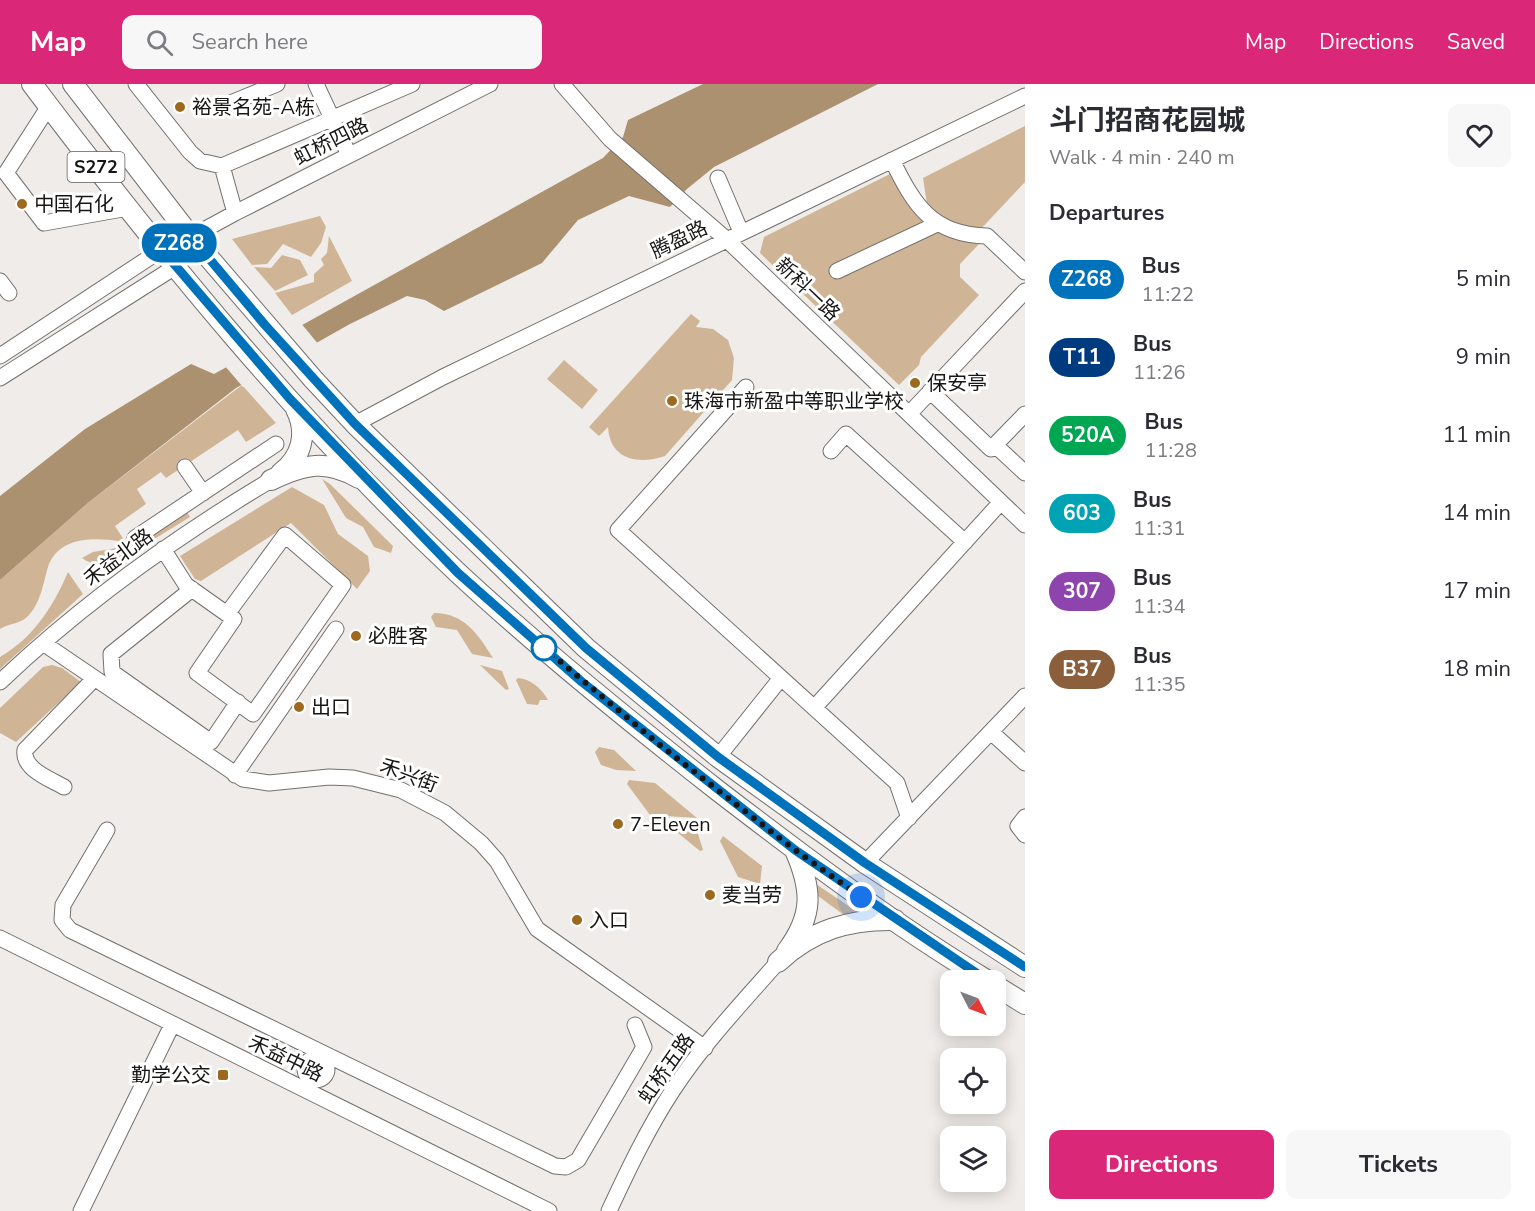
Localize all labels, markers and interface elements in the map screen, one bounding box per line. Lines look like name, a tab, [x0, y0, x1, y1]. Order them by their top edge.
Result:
search box	[122, 15, 542, 69]
text: Map	[30, 23, 86, 61]
icon: search	[143, 26, 176, 59]
text: Search here	[191, 27, 308, 57]
text: Map	[1245, 28, 1286, 56]
text: Directions	[1319, 28, 1414, 56]
text: Saved	[1447, 28, 1505, 56]
place label: 裕景名苑-A栋	[192, 94, 315, 121]
marker: 裕景名苑-A栋	[173, 100, 187, 114]
text: 斗门招商花园城	[1049, 102, 1245, 140]
button: heart	[1448, 104, 1511, 167]
street label: 虹桥四路	[289, 111, 373, 172]
text: Walk · 4 min · 240 m	[1049, 144, 1235, 171]
road number: S272	[68, 152, 124, 182]
place label: 中国石化	[34, 191, 114, 218]
marker: 中国石化	[15, 197, 29, 211]
text: Departures	[1049, 198, 1164, 228]
street label: 腾盈路	[646, 214, 712, 265]
line badge: Z268	[137, 224, 221, 262]
text: Z268	[154, 229, 204, 257]
text: Bus	[1142, 251, 1180, 281]
street label: 新科一路	[770, 252, 846, 327]
text: 5 min	[1456, 264, 1511, 294]
text: Z268	[1061, 265, 1112, 293]
text: 11:22	[1142, 281, 1194, 308]
text: Bus	[1133, 329, 1172, 359]
text: 9 min	[1456, 342, 1511, 372]
text: T11	[1063, 343, 1101, 371]
text: 11:26	[1133, 359, 1186, 386]
place label: 保安亭	[927, 370, 987, 397]
marker: 保安亭	[908, 376, 922, 390]
place label: 珠海市新盈中等职业学校	[684, 388, 904, 415]
marker: 珠海市新盈中等职业学校	[665, 394, 679, 408]
text: Bus	[1144, 407, 1183, 437]
text: 11 min	[1443, 420, 1511, 450]
text: 520A	[1061, 421, 1114, 449]
text: 11:28	[1144, 437, 1197, 464]
text: Bus	[1133, 485, 1172, 515]
text: 14 min	[1443, 498, 1511, 528]
text: 603	[1063, 499, 1101, 527]
text: 11:31	[1133, 515, 1186, 542]
street label: 禾益北路	[78, 523, 158, 592]
text: Bus	[1133, 563, 1172, 593]
text: 17 min	[1443, 576, 1511, 606]
text: 307	[1063, 577, 1101, 605]
text: 11:34	[1133, 593, 1186, 620]
place label: 必胜客	[368, 623, 428, 650]
marker: 必胜客	[349, 629, 363, 643]
unlabelled marker	[531, 635, 557, 661]
text: Bus	[1133, 641, 1172, 671]
text: 18 min	[1443, 654, 1511, 684]
text: B37	[1062, 655, 1102, 683]
text: 11:35	[1133, 671, 1186, 698]
place label: 出口	[311, 694, 351, 721]
marker: 出口	[292, 700, 306, 714]
street label: 禾兴街	[376, 752, 442, 799]
place label: 7-Eleven	[630, 811, 711, 838]
marker: 7-Eleven	[611, 817, 625, 831]
place label: 麦当劳	[722, 882, 782, 909]
your location	[846, 882, 876, 912]
marker: 麦当劳	[703, 888, 717, 902]
place label: 入口	[589, 907, 629, 934]
marker: 入口	[570, 913, 584, 927]
north arrow	[940, 970, 1006, 1036]
map controls	[940, 970, 1006, 1192]
street label: 虹桥五路	[632, 1028, 700, 1109]
street label: 禾益中路	[244, 1029, 328, 1088]
button: locate	[940, 1048, 1006, 1114]
place label: 勤学公交	[131, 1062, 211, 1089]
marker: 勤学公交	[216, 1068, 230, 1082]
button: layers	[940, 1126, 1006, 1192]
button: Directions	[1049, 1130, 1274, 1199]
button: Tickets	[1286, 1130, 1511, 1199]

